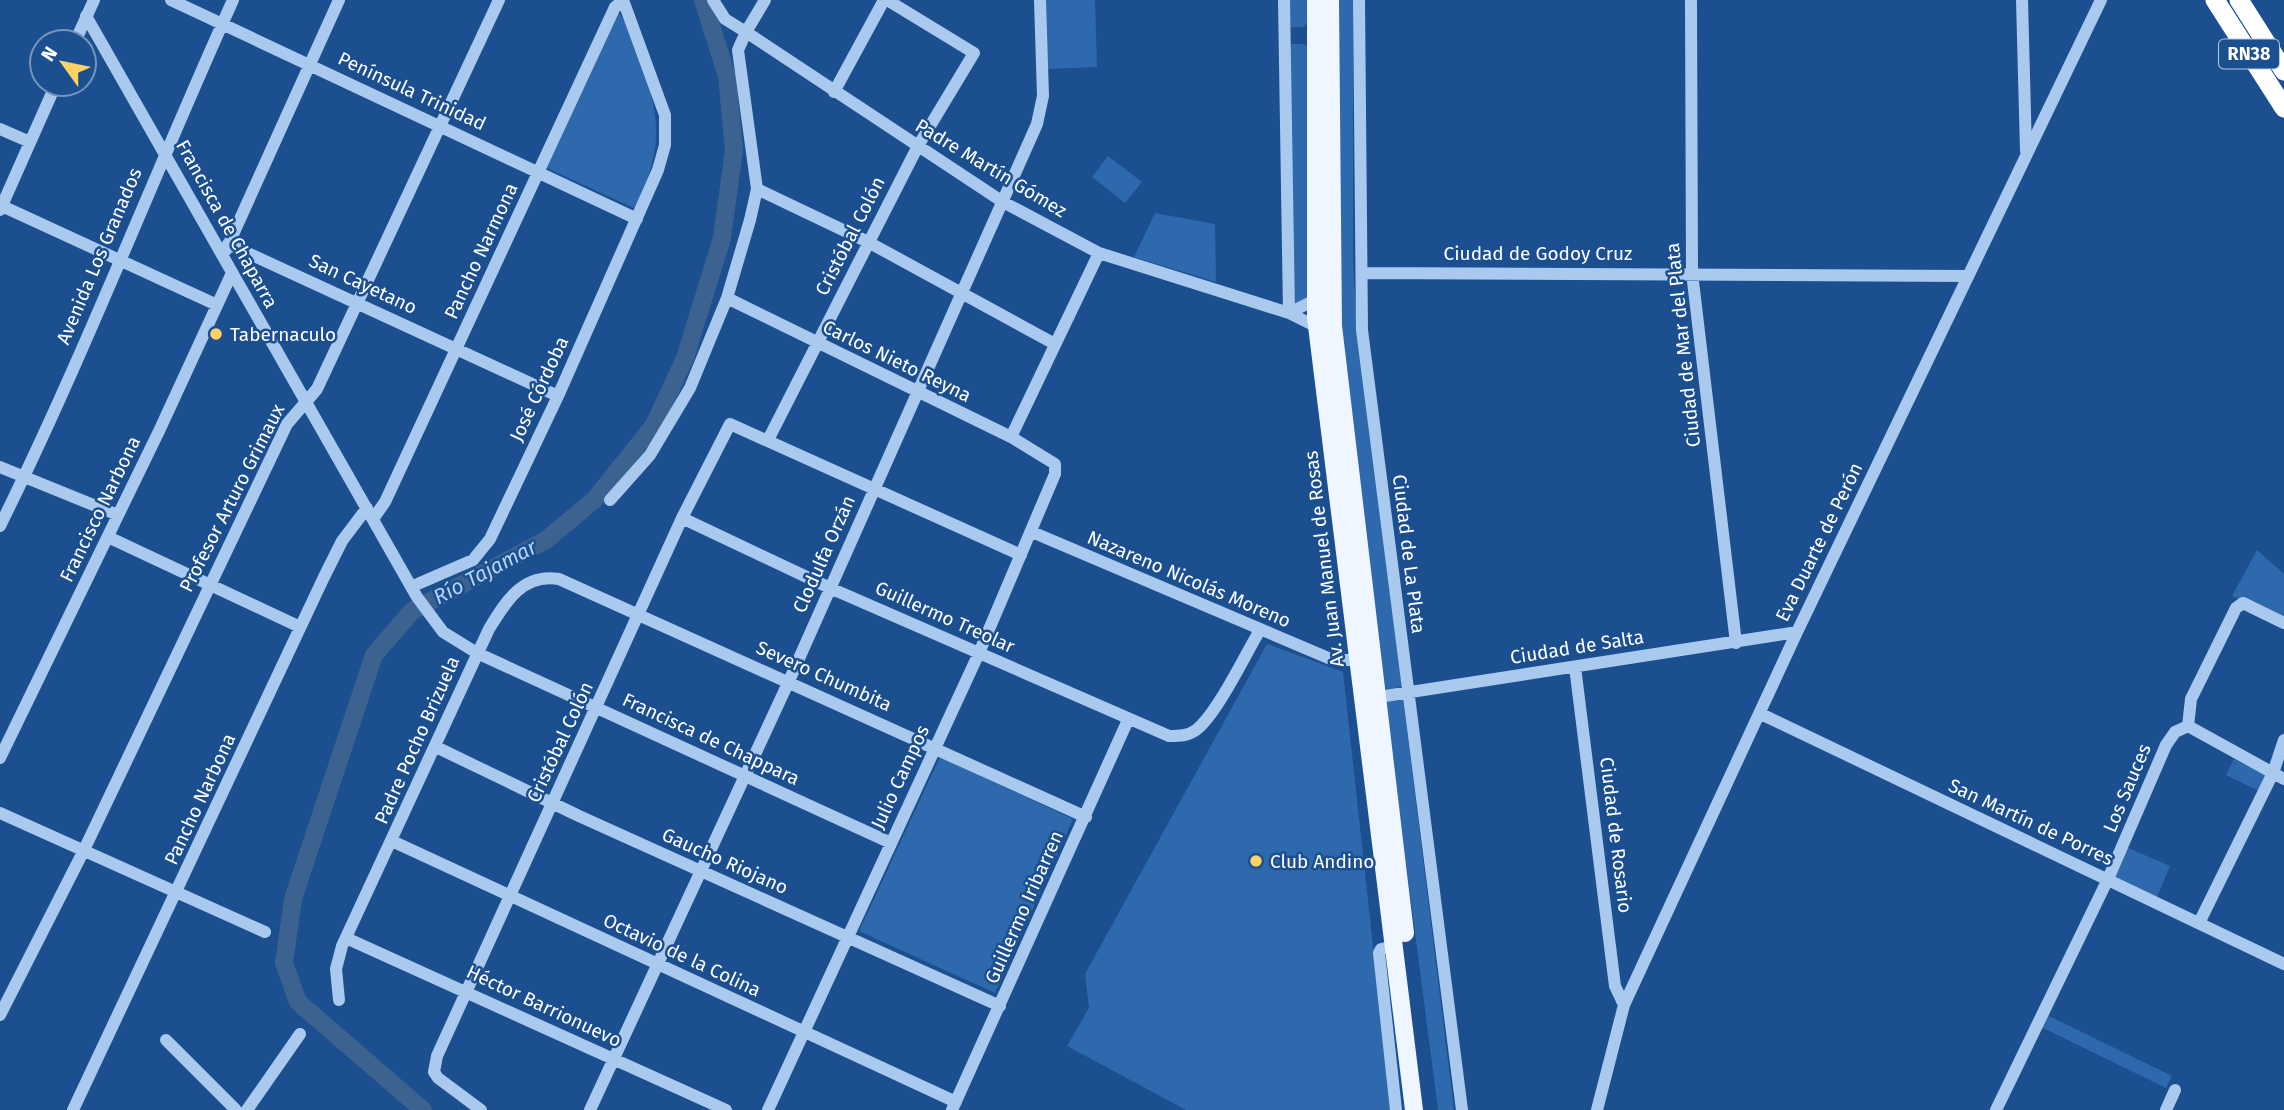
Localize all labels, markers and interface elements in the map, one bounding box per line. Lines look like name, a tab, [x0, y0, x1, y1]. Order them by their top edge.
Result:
north arrow	[28, 28, 98, 98]
road number: RN38	[2219, 40, 2279, 68]
text: N	[36, 42, 62, 66]
street label: Península Trinidad	[334, 47, 490, 135]
street label: Padre Martín Gómez	[911, 114, 1071, 222]
street label: Francisca de Chaparra	[171, 136, 283, 312]
street label: Avenida Los Granados	[51, 164, 147, 348]
street label: Cristóbal Colón	[810, 173, 890, 299]
street label: Pancho Narmona	[439, 179, 523, 323]
street label: Ciudad de Godoy Cruz	[1444, 242, 1632, 265]
street label: Ciudad de Mar del Plata	[1661, 242, 1705, 448]
street label: San Cayetano	[305, 249, 421, 319]
street label: Carlos Nieto Reyna	[819, 315, 975, 407]
place label: Tabernaculo	[230, 323, 336, 346]
marker: Tabernaculo	[208, 326, 224, 342]
street label: José Córdoba	[505, 333, 573, 445]
street label: Profesor Arturo Grimaux	[175, 399, 290, 596]
street label: Francisco Narbona	[55, 432, 145, 586]
street label: Av. Juan Manuel de Rosas	[1299, 450, 1349, 668]
street label: Eva Duarte de Perón	[1771, 459, 1867, 625]
street label: Ciudad de La Plata	[1388, 473, 1430, 635]
street label: Clodulfa Orzán	[788, 492, 860, 616]
street label: Nazareno Nicolás Moreno	[1084, 526, 1294, 632]
water label: Río Tajamar	[429, 534, 542, 610]
street label: Guillermo Treolar	[872, 576, 1019, 658]
street label: Ciudad de Salta	[1509, 625, 1645, 669]
street label: Severo Chumbita	[753, 636, 895, 716]
street label: Padre Pocho Brizuela	[370, 652, 464, 828]
street label: Cristóbal Colón	[522, 678, 598, 806]
street label: Francisca de Chappara	[619, 688, 803, 790]
street label: Julio Campos	[866, 721, 934, 833]
street label: Pancho Narbona	[160, 730, 240, 868]
street label: Los Sauces	[2098, 740, 2156, 836]
street label: Ciudad de Rosario	[1595, 756, 1637, 914]
street label: San Martín de Porres	[1945, 774, 2117, 870]
street label: Gaucho Riojano	[658, 823, 792, 899]
street label: Guillermo Iribarren	[980, 827, 1068, 987]
place label: Club Andino	[1270, 850, 1374, 873]
marker: Club Andino	[1248, 853, 1264, 869]
street label: Octavio de la Colina	[600, 908, 764, 1002]
street label: Héctor Barrionuevo	[463, 960, 625, 1052]

